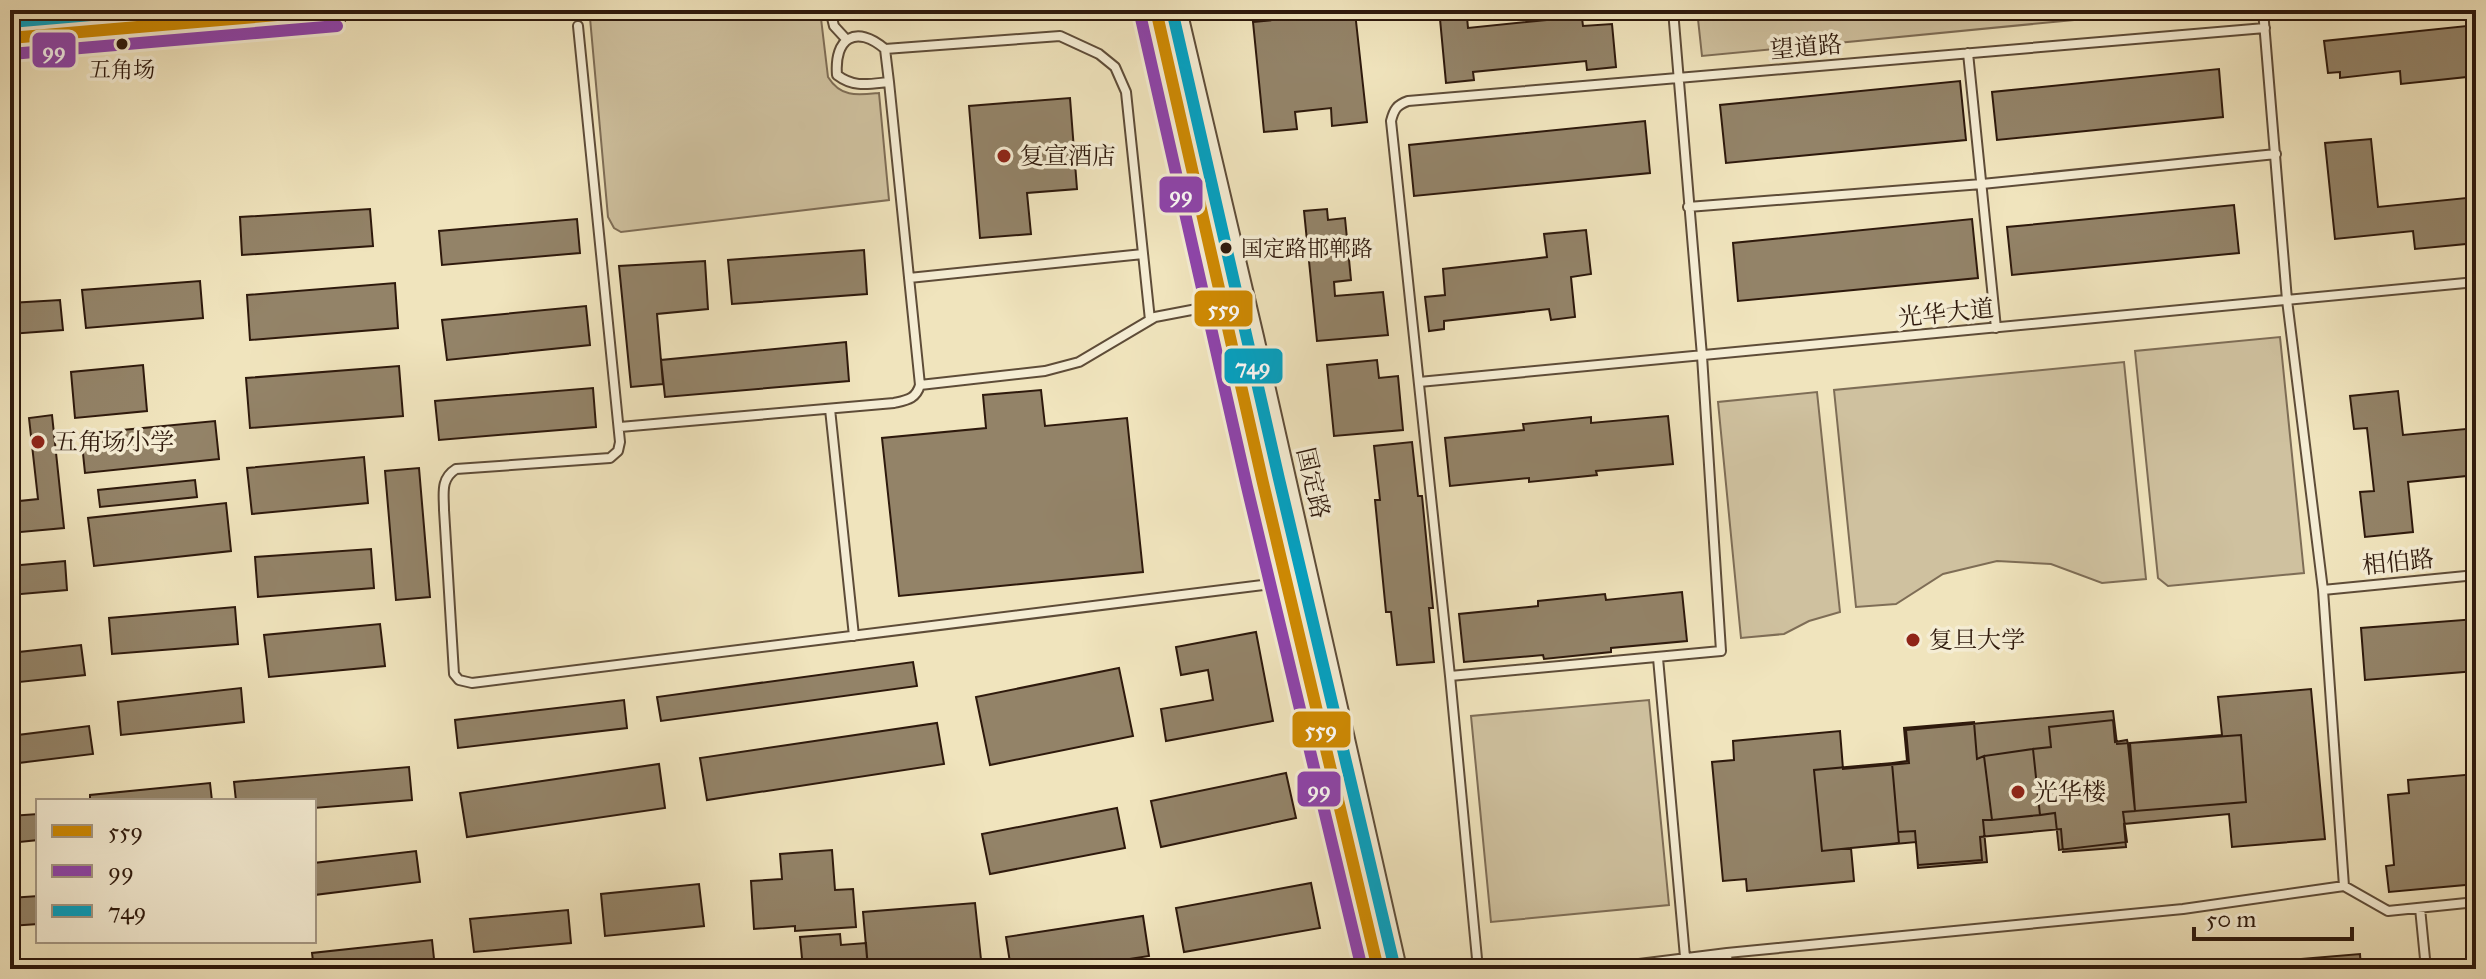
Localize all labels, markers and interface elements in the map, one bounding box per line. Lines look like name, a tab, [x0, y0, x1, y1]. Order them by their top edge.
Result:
street label: 望道路	[1769, 29, 1843, 65]
line badge: 99	[31, 31, 77, 69]
marker: 五角场	[114, 36, 130, 52]
text: 99	[42, 37, 66, 64]
place label: 五角场	[89, 56, 155, 83]
place label: 复宣酒店	[1020, 141, 1116, 171]
marker: 复宣酒店	[995, 147, 1013, 165]
line badge: 99	[1158, 175, 1204, 214]
text: 99	[1169, 181, 1193, 208]
place label: 国定路邯郸路	[1241, 235, 1373, 262]
marker: 国定路邯郸路	[1218, 240, 1234, 256]
line badge: 559	[1193, 289, 1254, 328]
street label: 光华大道	[1897, 293, 1995, 333]
text: 559	[1208, 295, 1240, 322]
line badge: 749	[1223, 347, 1284, 385]
text: 749	[1235, 353, 1271, 380]
place label: 五角场小学	[54, 427, 174, 457]
marker: 五角场小学	[29, 433, 47, 451]
street label: 国定路	[1290, 445, 1336, 521]
street label: 相伯路	[2361, 543, 2435, 581]
place label: 复旦大学	[1929, 625, 2025, 655]
marker: 复旦大学	[1904, 631, 1922, 649]
line badge: 559	[1291, 710, 1352, 749]
text: 559	[1305, 716, 1337, 743]
line badge: 99	[1296, 770, 1342, 808]
text: 99	[1307, 776, 1331, 803]
place label: 光华楼	[2034, 777, 2106, 807]
marker: 光华楼	[2009, 783, 2027, 801]
legend	[36, 799, 316, 943]
text: 559	[108, 816, 143, 846]
text: 99	[108, 856, 134, 886]
scale bar	[2194, 891, 2352, 941]
text: 749	[108, 896, 147, 926]
text: 50 m	[2206, 904, 2256, 934]

